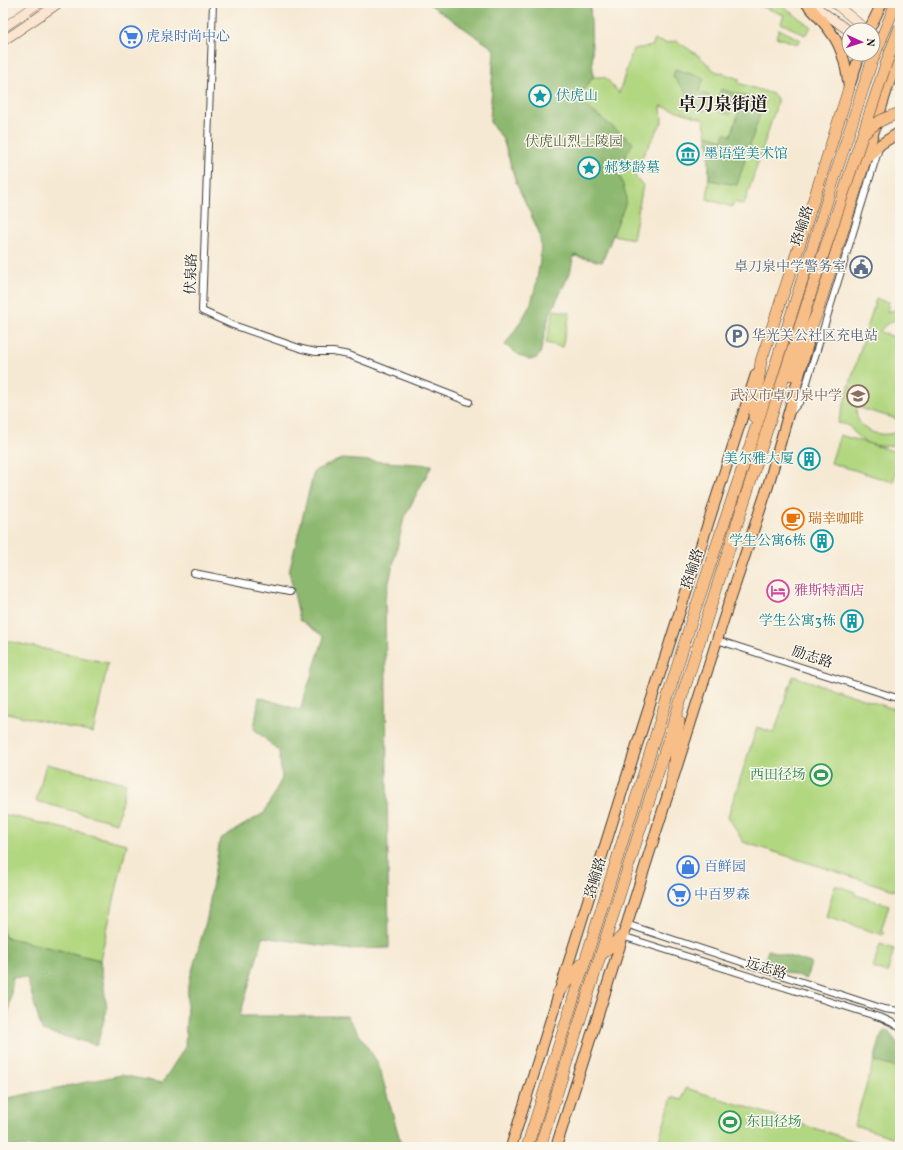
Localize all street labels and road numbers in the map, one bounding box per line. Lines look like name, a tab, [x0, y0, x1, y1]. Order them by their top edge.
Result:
street label: 珞喻路	[787, 203, 819, 249]
street label: 伏泉路	[182, 253, 202, 295]
street label: 珞喻路	[677, 546, 709, 592]
street label: 励志路	[789, 642, 835, 674]
street label: 珞喻路	[581, 855, 611, 901]
street label: 远志路	[743, 954, 789, 984]

